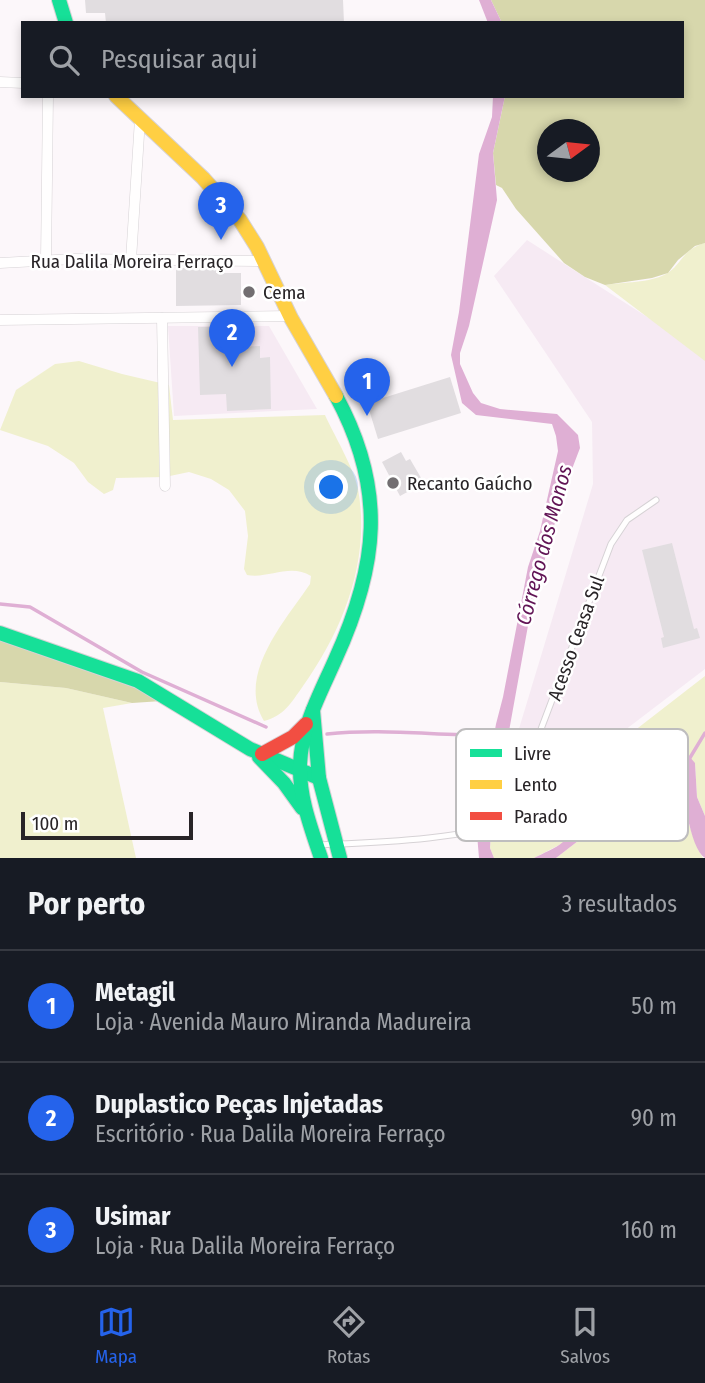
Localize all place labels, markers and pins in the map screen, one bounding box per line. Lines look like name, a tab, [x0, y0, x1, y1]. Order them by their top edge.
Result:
pin: 3	[198, 182, 244, 240]
place label: Cema	[263, 281, 306, 304]
marker: Cema	[241, 284, 257, 300]
pin: 2	[209, 309, 255, 367]
pin: 1	[344, 358, 390, 416]
place label: Recanto Gaúcho	[407, 472, 532, 495]
marker: Recanto Gaúcho	[385, 475, 401, 491]

